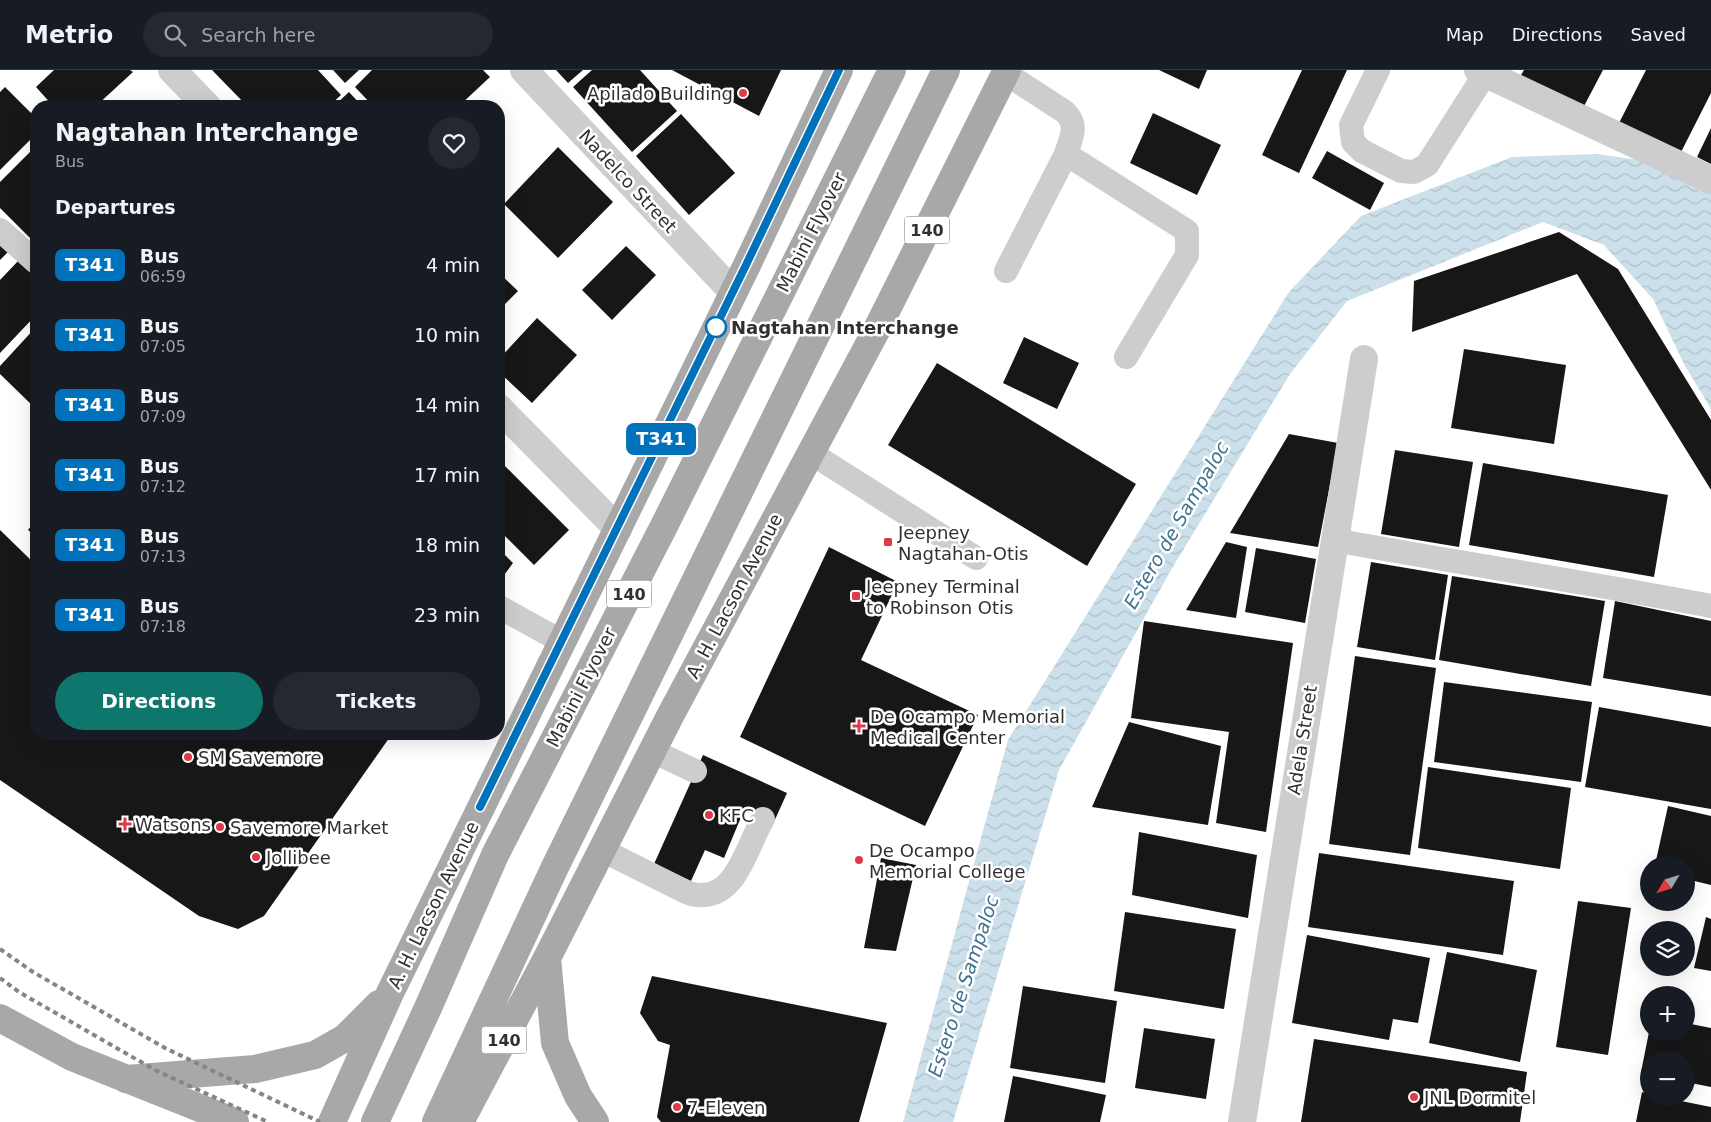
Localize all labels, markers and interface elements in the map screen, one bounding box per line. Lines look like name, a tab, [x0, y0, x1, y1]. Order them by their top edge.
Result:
search box	[143, 12, 493, 57]
text: Metrio	[25, 21, 113, 49]
icon: search	[161, 21, 189, 49]
text: Search here	[201, 24, 315, 46]
text: Map	[1446, 24, 1484, 45]
text: Directions	[1512, 24, 1602, 45]
text: Saved	[1630, 24, 1686, 45]
place label: Apilado Building	[587, 83, 733, 104]
marker: Apilado Building	[737, 87, 749, 99]
button: heart	[428, 117, 480, 169]
text: Nagtahan Interchange	[55, 119, 359, 147]
street label: Nadelco Street	[575, 125, 681, 237]
text: Bus	[55, 152, 84, 171]
street label: Mabini Flyover	[772, 168, 850, 295]
text: Departures	[55, 196, 176, 218]
road number: 140	[904, 216, 950, 244]
text: Bus	[140, 245, 179, 267]
text: T341	[65, 254, 115, 275]
text: 4 min	[426, 254, 480, 276]
text: 06:59	[140, 267, 186, 286]
text: Bus	[140, 315, 179, 337]
marker: Nagtahan Interchange	[705, 316, 727, 338]
place label: Nagtahan Interchange	[731, 317, 959, 338]
text: T341	[65, 324, 115, 345]
text: 10 min	[414, 324, 480, 346]
text: 07:05	[140, 337, 186, 356]
text: Bus	[140, 385, 179, 407]
text: T341	[65, 394, 115, 415]
text: 14 min	[414, 394, 480, 416]
text: 07:09	[140, 407, 186, 426]
line badge: T341	[626, 423, 696, 455]
text: T341	[636, 428, 686, 449]
water label: Estero de Sampaloc	[1119, 437, 1233, 613]
text: Bus	[140, 455, 179, 477]
text: T341	[65, 464, 115, 485]
text: 17 min	[414, 464, 480, 486]
text: 07:12	[140, 477, 186, 496]
street label: A. H. Lacson Avenue	[682, 510, 786, 682]
place label: Jeepney Nagtahan-Otis	[897, 522, 1028, 564]
text: Bus	[140, 525, 179, 547]
text: T341	[65, 534, 115, 555]
text: 18 min	[414, 534, 480, 556]
marker: Jeepney Nagtahan-Otis	[882, 536, 894, 548]
text: 07:13	[140, 547, 186, 566]
place label: Jeepney Terminal to Robinson Otis	[865, 576, 1020, 618]
road number: 140	[606, 580, 652, 608]
marker: Jeepney Terminal to Robinson Otis	[850, 590, 862, 602]
text: Bus	[140, 595, 179, 617]
text: T341	[65, 604, 115, 625]
text: 23 min	[414, 604, 480, 626]
text: 07:18	[140, 617, 186, 636]
street label: Mabini Flyover	[542, 623, 620, 750]
button: Directions	[55, 672, 263, 730]
button: Tickets	[273, 672, 480, 730]
street label: Adela Street	[1283, 684, 1321, 796]
place label: De Ocampo Memorial Medical Center	[870, 706, 1065, 748]
marker: De Ocampo Memorial Medical Center	[852, 719, 866, 733]
place label: SM Savemore	[198, 747, 322, 768]
marker: SM Savemore	[182, 751, 194, 763]
place label: KFC	[719, 805, 754, 826]
marker: KFC	[703, 809, 715, 821]
place label: Watsons	[135, 814, 211, 835]
place label: Savemore Market	[230, 817, 388, 838]
marker: Watsons	[119, 818, 131, 830]
street label: A. H. Lacson Avenue	[383, 818, 483, 992]
marker: Savemore Market	[214, 821, 226, 833]
place label: De Ocampo Memorial College	[869, 840, 1025, 882]
place label: Jollibee	[265, 847, 331, 868]
marker: Jollibee	[250, 851, 262, 863]
marker: De Ocampo Memorial College	[853, 854, 865, 866]
north arrow	[1640, 856, 1695, 911]
map controls	[1640, 856, 1695, 1106]
water label: Estero de Sampaloc	[923, 892, 1003, 1080]
button: layers	[1640, 921, 1695, 976]
button: +	[1640, 986, 1695, 1041]
road number: 140	[482, 1026, 526, 1054]
button: −	[1640, 1051, 1695, 1106]
place label: JNL Dormitel	[1423, 1087, 1536, 1108]
marker: JNL Dormitel	[1408, 1091, 1420, 1103]
place label: 7-Eleven	[687, 1097, 766, 1118]
marker: 7-Eleven	[671, 1101, 683, 1113]

